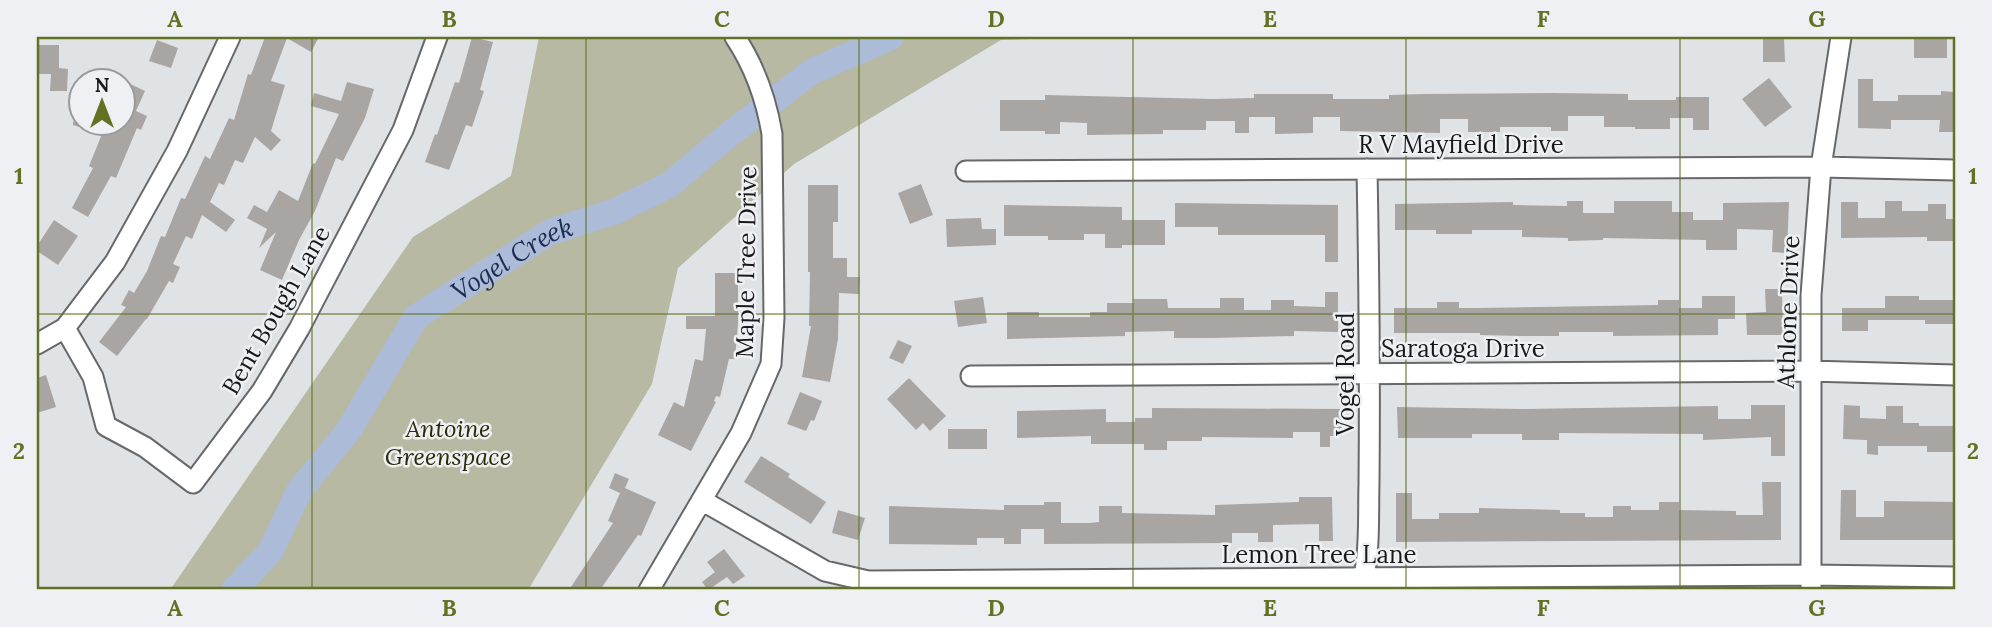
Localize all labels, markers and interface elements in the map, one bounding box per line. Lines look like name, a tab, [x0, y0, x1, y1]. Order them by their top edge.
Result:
text: A	[167, 4, 183, 33]
text: B	[441, 4, 457, 33]
text: C	[714, 4, 730, 33]
text: D	[987, 4, 1005, 33]
text: E	[1263, 4, 1277, 33]
text: F	[1536, 4, 1550, 33]
text: G	[1808, 4, 1826, 33]
north arrow	[66, 66, 136, 136]
text: N	[95, 73, 110, 97]
street label: R V Mayfield Drive	[1358, 129, 1564, 160]
text: 1	[14, 161, 24, 190]
text: 1	[1968, 161, 1978, 190]
street label: Maple Tree Drive	[729, 166, 763, 358]
water label: Vogel Creek	[445, 209, 577, 307]
street label: Bent Bough Lane	[215, 220, 337, 400]
street label: Athlone Drive	[1770, 235, 1806, 390]
street label: Vogel Road	[1330, 312, 1361, 437]
street label: Saratoga Drive	[1381, 333, 1545, 364]
park label: Antoine Greenspace	[385, 413, 511, 472]
text: 2	[13, 436, 25, 465]
text: 2	[1967, 436, 1979, 465]
street label: Lemon Tree Lane	[1221, 539, 1417, 570]
text: A	[167, 593, 183, 622]
text: B	[441, 593, 457, 622]
text: C	[714, 593, 730, 622]
text: D	[987, 593, 1005, 622]
text: E	[1263, 593, 1277, 622]
text: F	[1536, 593, 1550, 622]
text: G	[1808, 593, 1826, 622]

